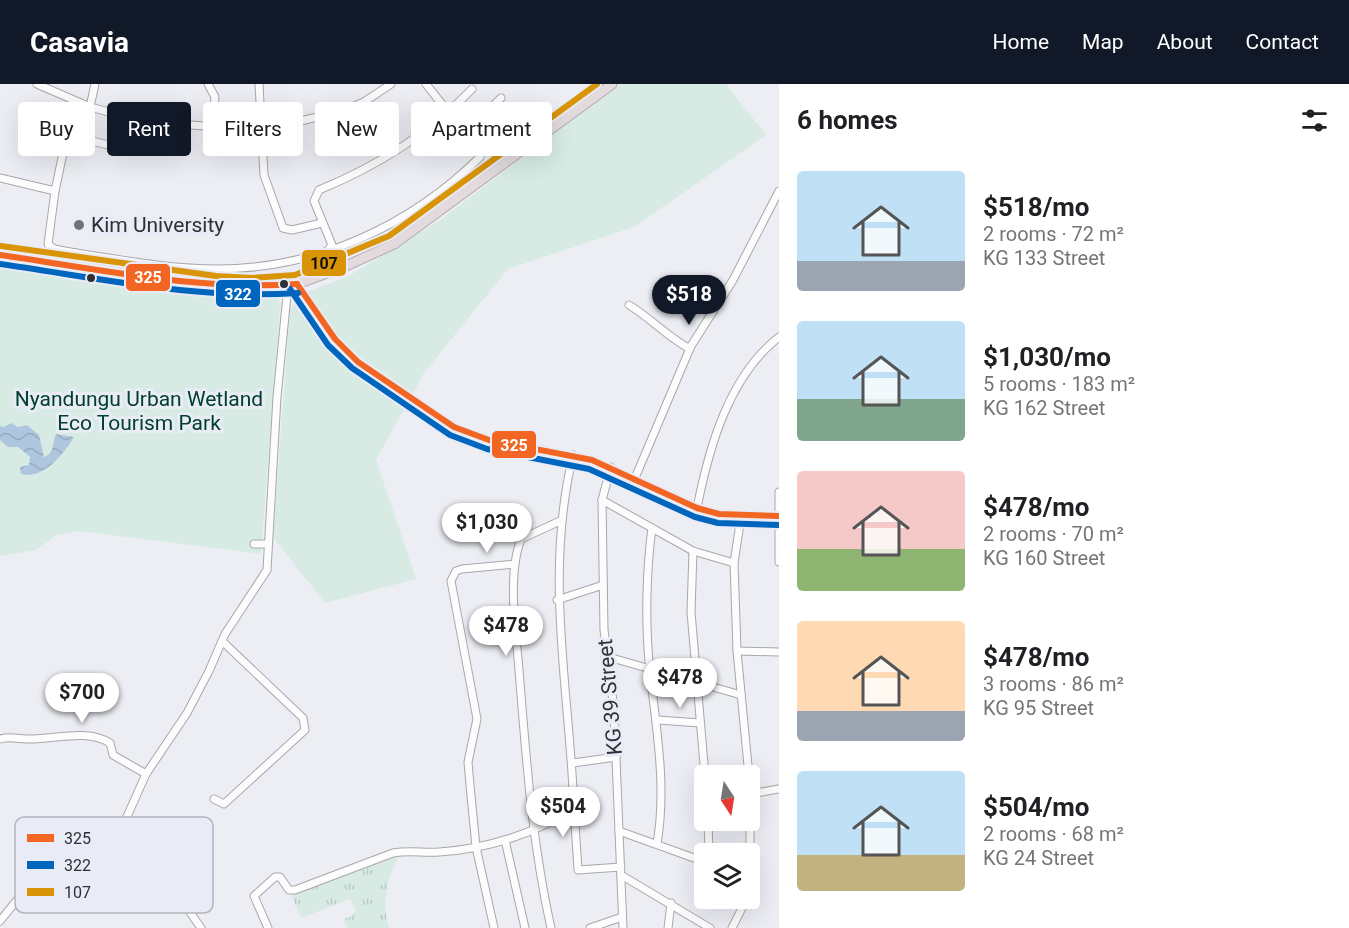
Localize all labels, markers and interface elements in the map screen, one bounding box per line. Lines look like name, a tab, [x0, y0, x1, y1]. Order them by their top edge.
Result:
text: Casavia	[30, 26, 129, 59]
text: Home	[993, 30, 1049, 54]
text: Map	[1082, 30, 1124, 54]
text: About	[1157, 30, 1213, 54]
text: Contact	[1246, 30, 1319, 54]
chip: Buy	[18, 102, 95, 156]
chip: Rent	[107, 102, 191, 156]
chip: Filters	[203, 102, 303, 156]
chip: New	[315, 102, 399, 156]
chip: Apartment	[411, 102, 552, 156]
icon: filters	[1298, 104, 1331, 137]
text: 6 homes	[797, 105, 898, 135]
text: $518/mo	[983, 192, 1090, 222]
icon: home	[845, 195, 917, 267]
place label: Kim University	[91, 213, 224, 237]
marker: Kim University	[72, 218, 86, 232]
text: 2 rooms · 72 m²	[983, 222, 1124, 246]
text: KG 133 Street	[983, 246, 1105, 270]
line badge: 107	[301, 249, 347, 277]
text: 107	[310, 254, 338, 273]
line badge: 325	[125, 263, 171, 292]
text: 325	[134, 268, 162, 287]
unlabelled marker	[85, 272, 97, 284]
pin: $518	[653, 275, 725, 326]
unlabelled marker	[278, 278, 290, 290]
line badge: 322	[215, 279, 261, 308]
text: $518	[666, 282, 712, 306]
text: 322	[224, 285, 252, 304]
text: $1,030/mo	[983, 342, 1111, 372]
icon: home	[845, 345, 917, 417]
text: 5 rooms · 183 m²	[983, 372, 1135, 396]
park label: Nyandungu Urban Wetland Eco Tourism Park	[15, 387, 263, 435]
text: KG 162 Street	[983, 396, 1105, 420]
line badge: 325	[491, 430, 537, 459]
text: 325	[500, 436, 528, 455]
text: $478/mo	[983, 492, 1090, 522]
icon: home	[845, 495, 917, 567]
pin: $1,030	[438, 503, 536, 554]
text: $1,030	[456, 510, 518, 534]
text: 2 rooms · 70 m²	[983, 522, 1124, 546]
text: KG 160 Street	[983, 546, 1105, 570]
pin: $478	[470, 606, 542, 657]
text: $478	[483, 613, 529, 637]
street label: KG 39 Street	[593, 638, 627, 756]
text: $478/mo	[983, 642, 1090, 672]
icon: home	[845, 645, 917, 717]
pin: $478	[644, 658, 716, 709]
text: $478	[657, 665, 703, 689]
text: 3 rooms · 86 m²	[983, 672, 1124, 696]
pin: $700	[46, 673, 118, 724]
text: $700	[59, 680, 105, 704]
text: KG 95 Street	[983, 696, 1094, 720]
north arrow	[694, 765, 760, 831]
map controls	[694, 765, 760, 909]
pin: $504	[527, 787, 599, 838]
text: $504/mo	[983, 792, 1090, 822]
text: $504	[540, 794, 586, 818]
icon: home	[845, 795, 917, 867]
legend	[15, 817, 213, 913]
text: 2 rooms · 68 m²	[983, 822, 1124, 846]
text: 325	[64, 829, 91, 848]
button: layers	[694, 843, 760, 909]
text: KG 24 Street	[983, 846, 1094, 870]
text: 322	[64, 856, 91, 875]
text: 107	[64, 883, 91, 902]

